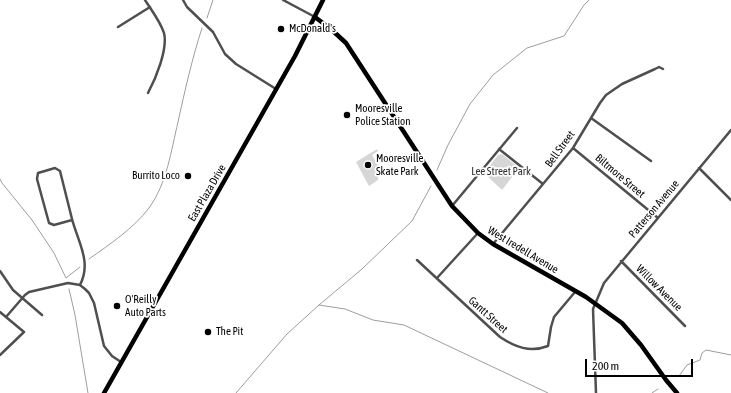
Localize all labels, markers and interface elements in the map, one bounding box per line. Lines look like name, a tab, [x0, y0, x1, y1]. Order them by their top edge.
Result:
place label: McDonald's	[289, 22, 336, 36]
marker: McDonald's	[276, 24, 286, 34]
place label: Mooresville Police Station	[355, 102, 411, 128]
marker: Mooresville Police Station	[342, 110, 352, 120]
street label: Bell Street	[542, 128, 578, 170]
street label: Biltmore Street	[592, 151, 648, 201]
place label: Mooresville Skate Park	[376, 152, 424, 178]
marker: Mooresville Skate Park	[363, 160, 373, 170]
street label: East Plaza Drive	[185, 162, 229, 224]
park label: Lee Street Park	[471, 165, 531, 179]
place label: Burrito Loco	[132, 169, 180, 183]
marker: Burrito Loco	[183, 171, 193, 181]
street label: Patterson Avenue	[626, 178, 682, 240]
street label: West Iredell Avenue	[485, 224, 561, 276]
street label: Willow Avenue	[633, 262, 685, 314]
place label: O'Reilly Auto Parts	[125, 293, 166, 319]
street label: Gantt Street	[466, 294, 510, 336]
marker: O'Reilly Auto Parts	[112, 301, 122, 311]
place label: The Pit	[216, 325, 243, 339]
marker: The Pit	[203, 327, 213, 337]
scale bar	[587, 351, 695, 377]
text: 200 m	[592, 359, 619, 373]

